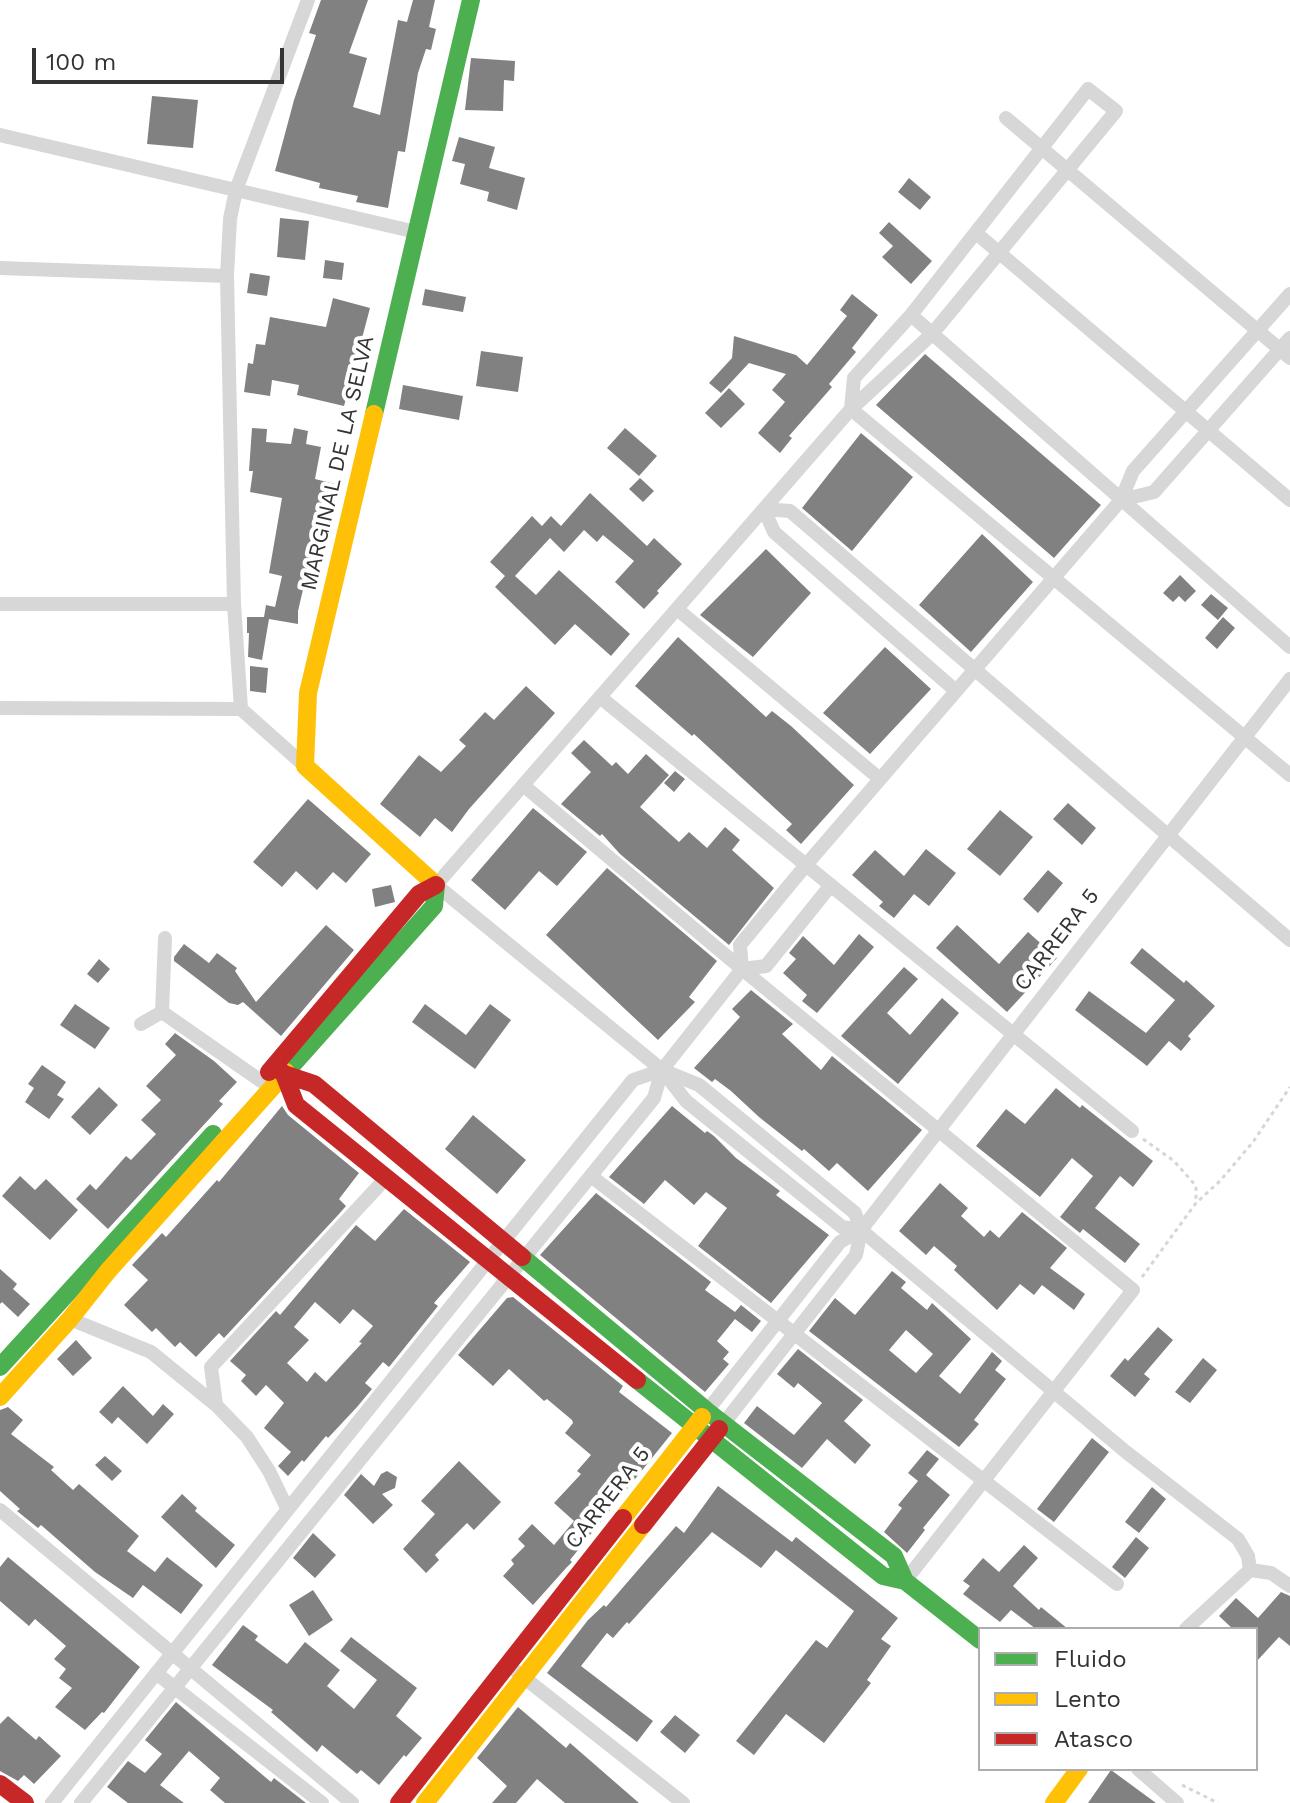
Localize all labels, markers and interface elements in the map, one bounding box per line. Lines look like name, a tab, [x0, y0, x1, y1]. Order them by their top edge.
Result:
scale bar	[36, 32, 288, 82]
text: 100 m	[46, 48, 116, 76]
street label: MARGINAL DE LA SELVA	[296, 333, 380, 593]
street label: CARRERA 5	[1009, 884, 1105, 996]
street label: CARRERA 5	[560, 1442, 656, 1554]
legend	[978, 1627, 1258, 1771]
text: Fluido	[1054, 1645, 1127, 1673]
text: Lento	[1054, 1685, 1121, 1713]
text: Atasco	[1054, 1725, 1133, 1753]

